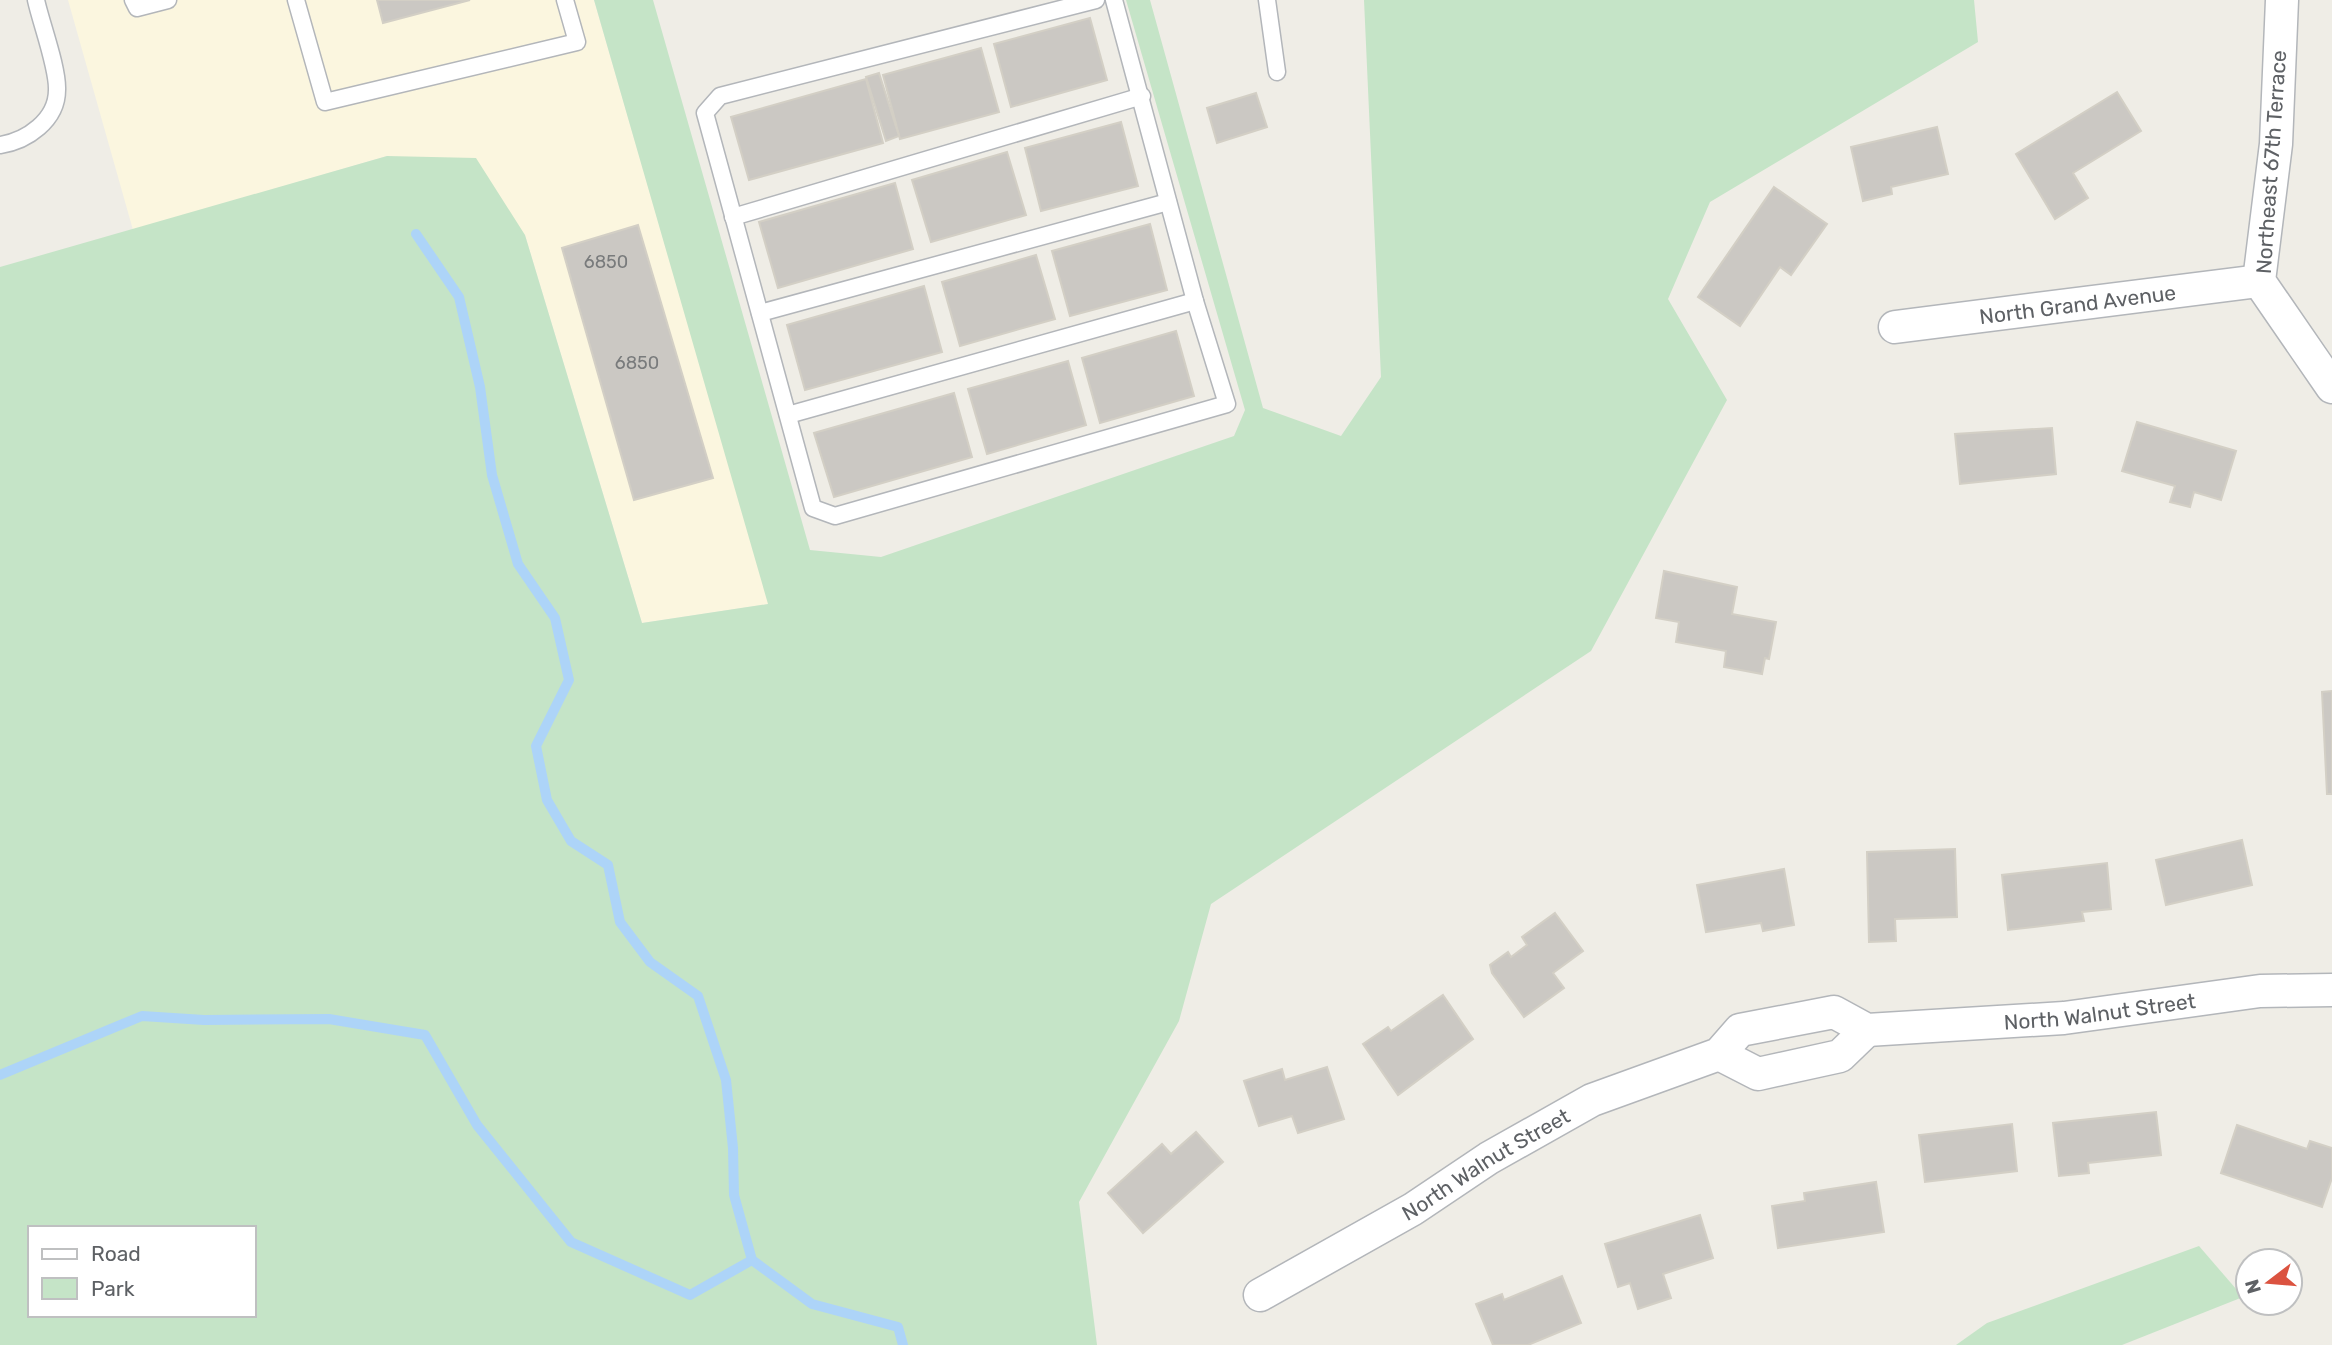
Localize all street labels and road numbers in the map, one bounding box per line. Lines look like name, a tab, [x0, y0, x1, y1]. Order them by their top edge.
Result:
street label: Northeast 67th Terrace	[2251, 49, 2291, 275]
street label: North Grand Avenue	[1978, 279, 2177, 329]
street label: North Walnut Street	[2003, 988, 2197, 1034]
street label: North Walnut Street	[1397, 1103, 1574, 1225]

